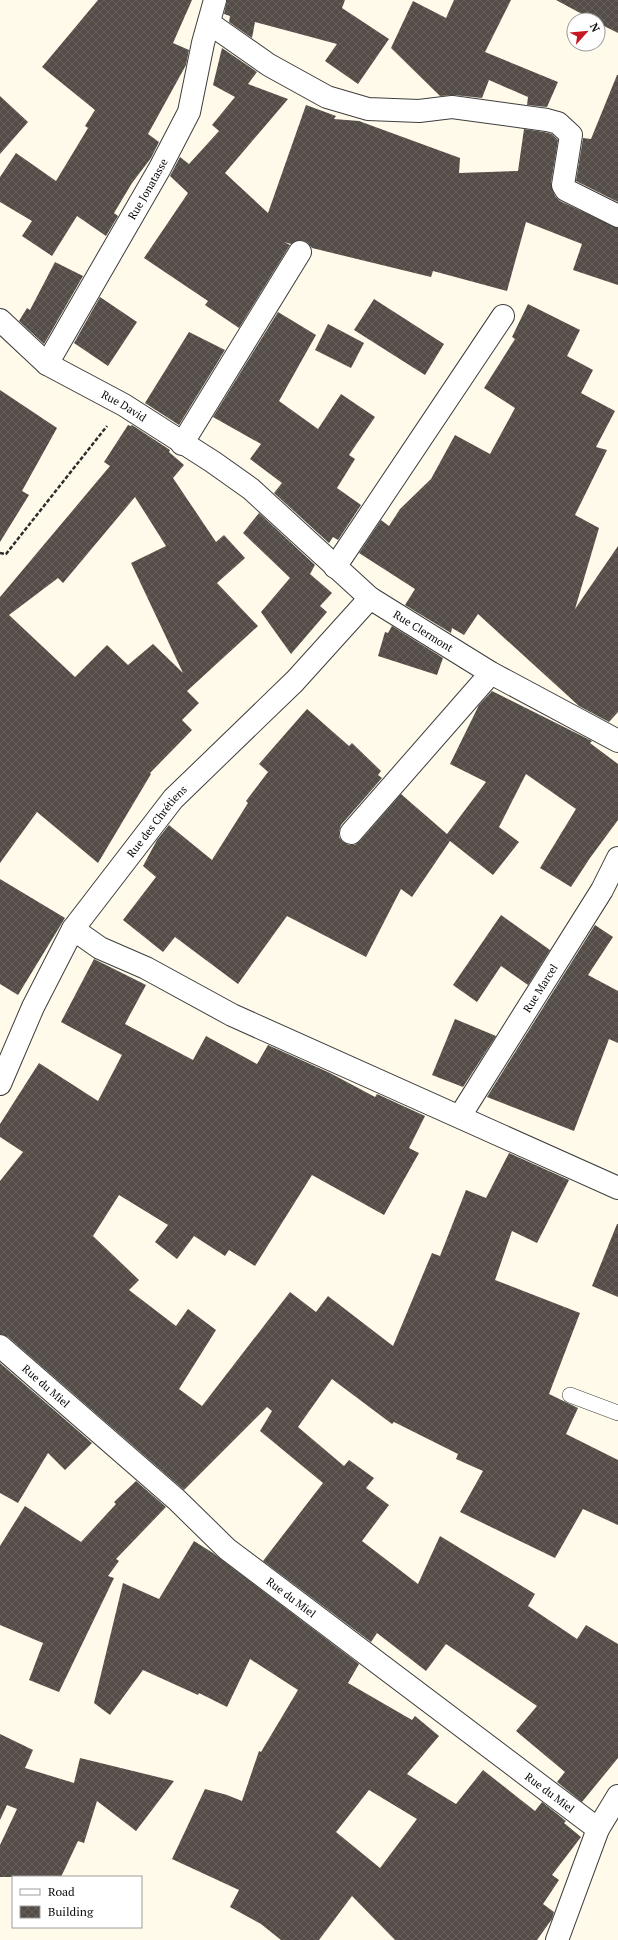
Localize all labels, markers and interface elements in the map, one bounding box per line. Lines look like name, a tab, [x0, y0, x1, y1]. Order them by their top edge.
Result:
north arrow	[566, 12, 606, 52]
text: N	[587, 21, 603, 35]
street label: Rue Jonatasse	[125, 156, 171, 222]
street label: Rue David	[99, 387, 149, 425]
street label: Rue Clermont	[391, 607, 456, 655]
street label: Rue des Chrétiens	[124, 782, 190, 860]
street label: Rue Marcel	[520, 961, 561, 1015]
street label: Rue du Miel	[19, 1362, 73, 1410]
street label: Rue du Miel	[264, 1574, 319, 1621]
street label: Rue du Miel	[522, 1769, 577, 1816]
legend	[12, 1876, 142, 1928]
text: Road	[48, 1884, 75, 1899]
text: Building	[48, 1904, 94, 1919]

